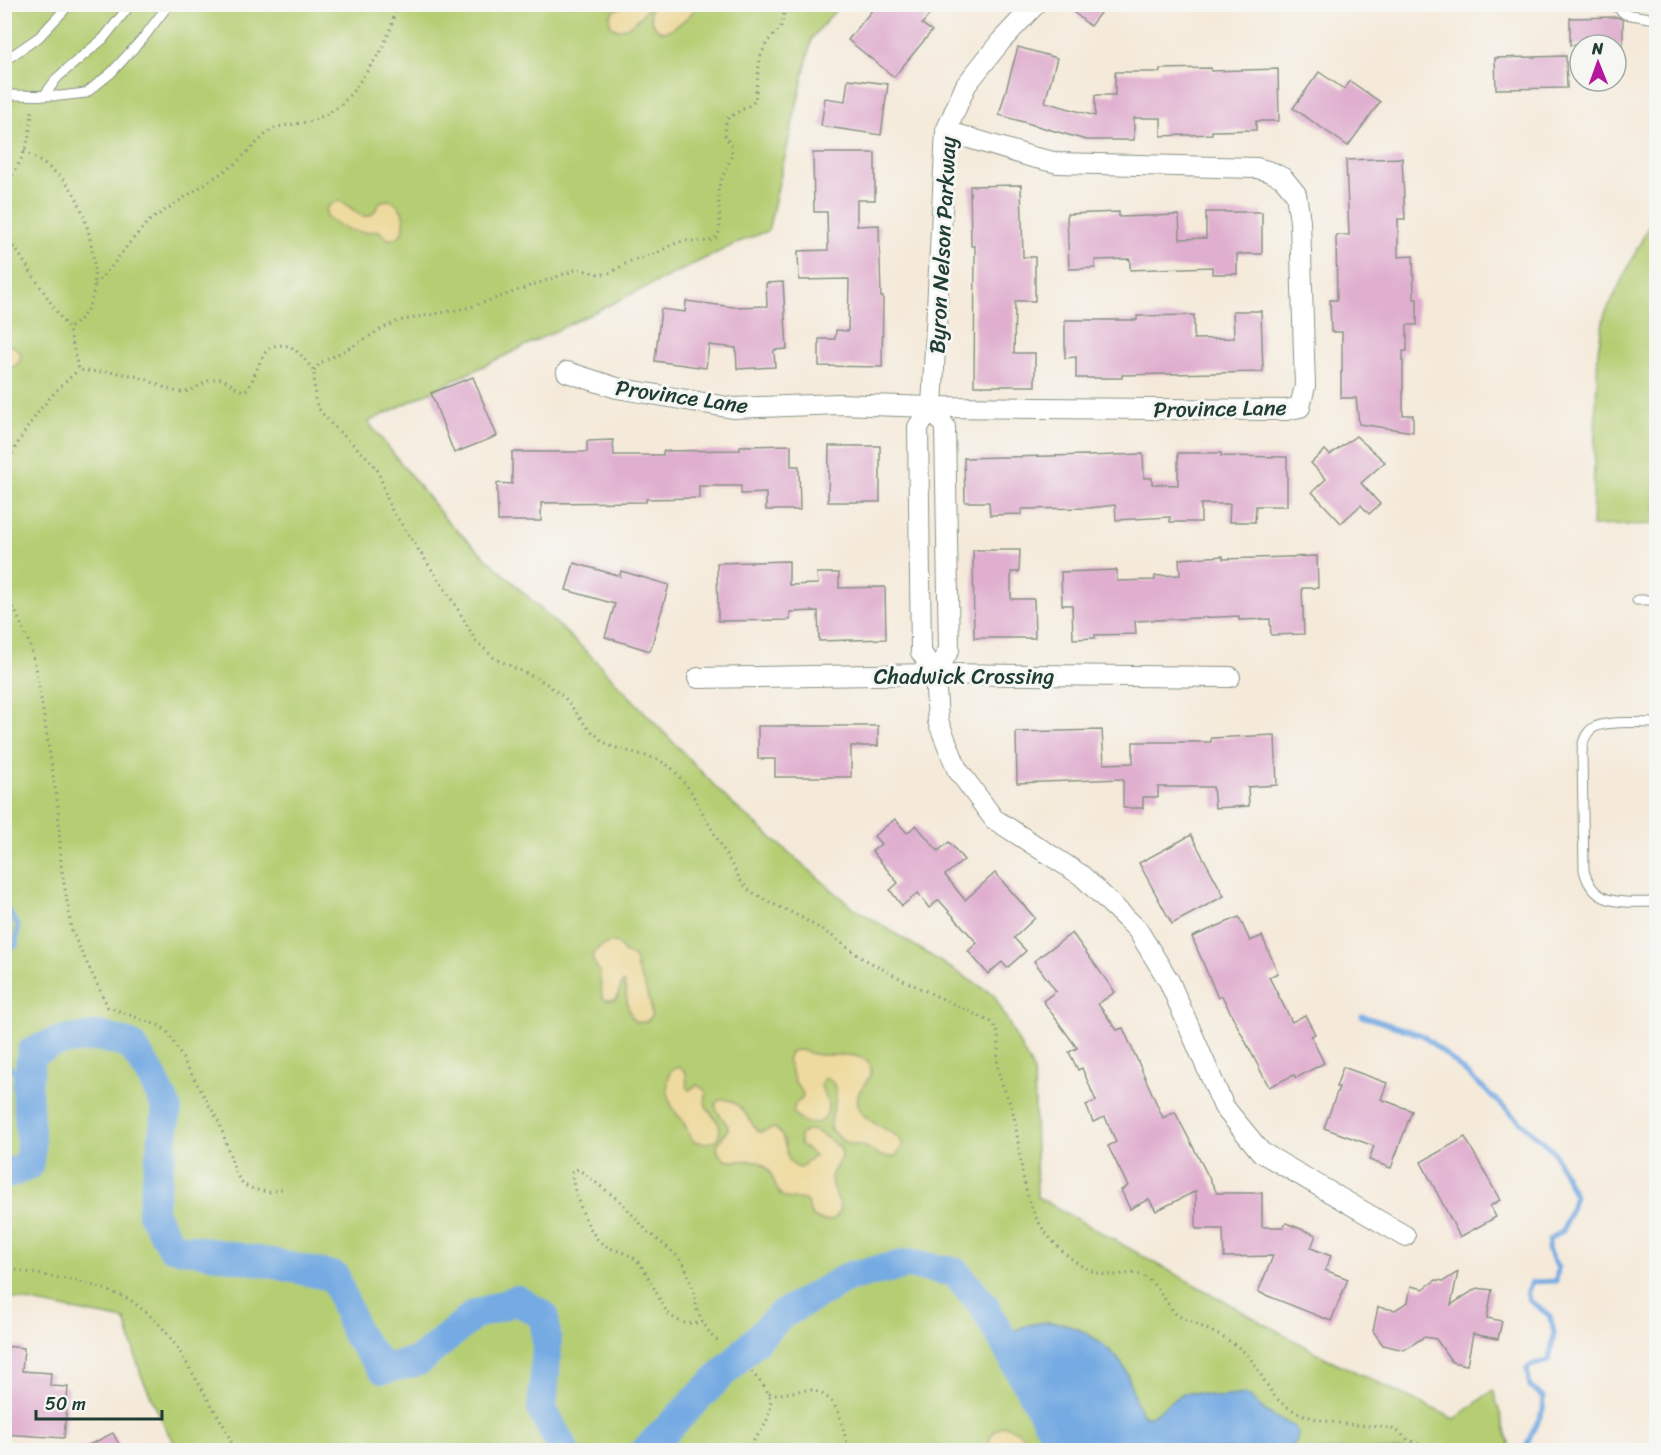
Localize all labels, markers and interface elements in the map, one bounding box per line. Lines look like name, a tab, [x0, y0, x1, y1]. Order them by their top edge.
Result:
north arrow	[1568, 33, 1628, 93]
text: N	[1591, 34, 1604, 63]
street label: Byron Nelson Parkway	[917, 135, 968, 355]
street label: Province Lane	[613, 368, 751, 425]
street label: Province Lane	[1153, 388, 1287, 429]
street label: Chadwick Crossing	[874, 657, 1054, 696]
scale bar	[36, 1383, 162, 1421]
text: 50 m	[45, 1388, 86, 1420]

